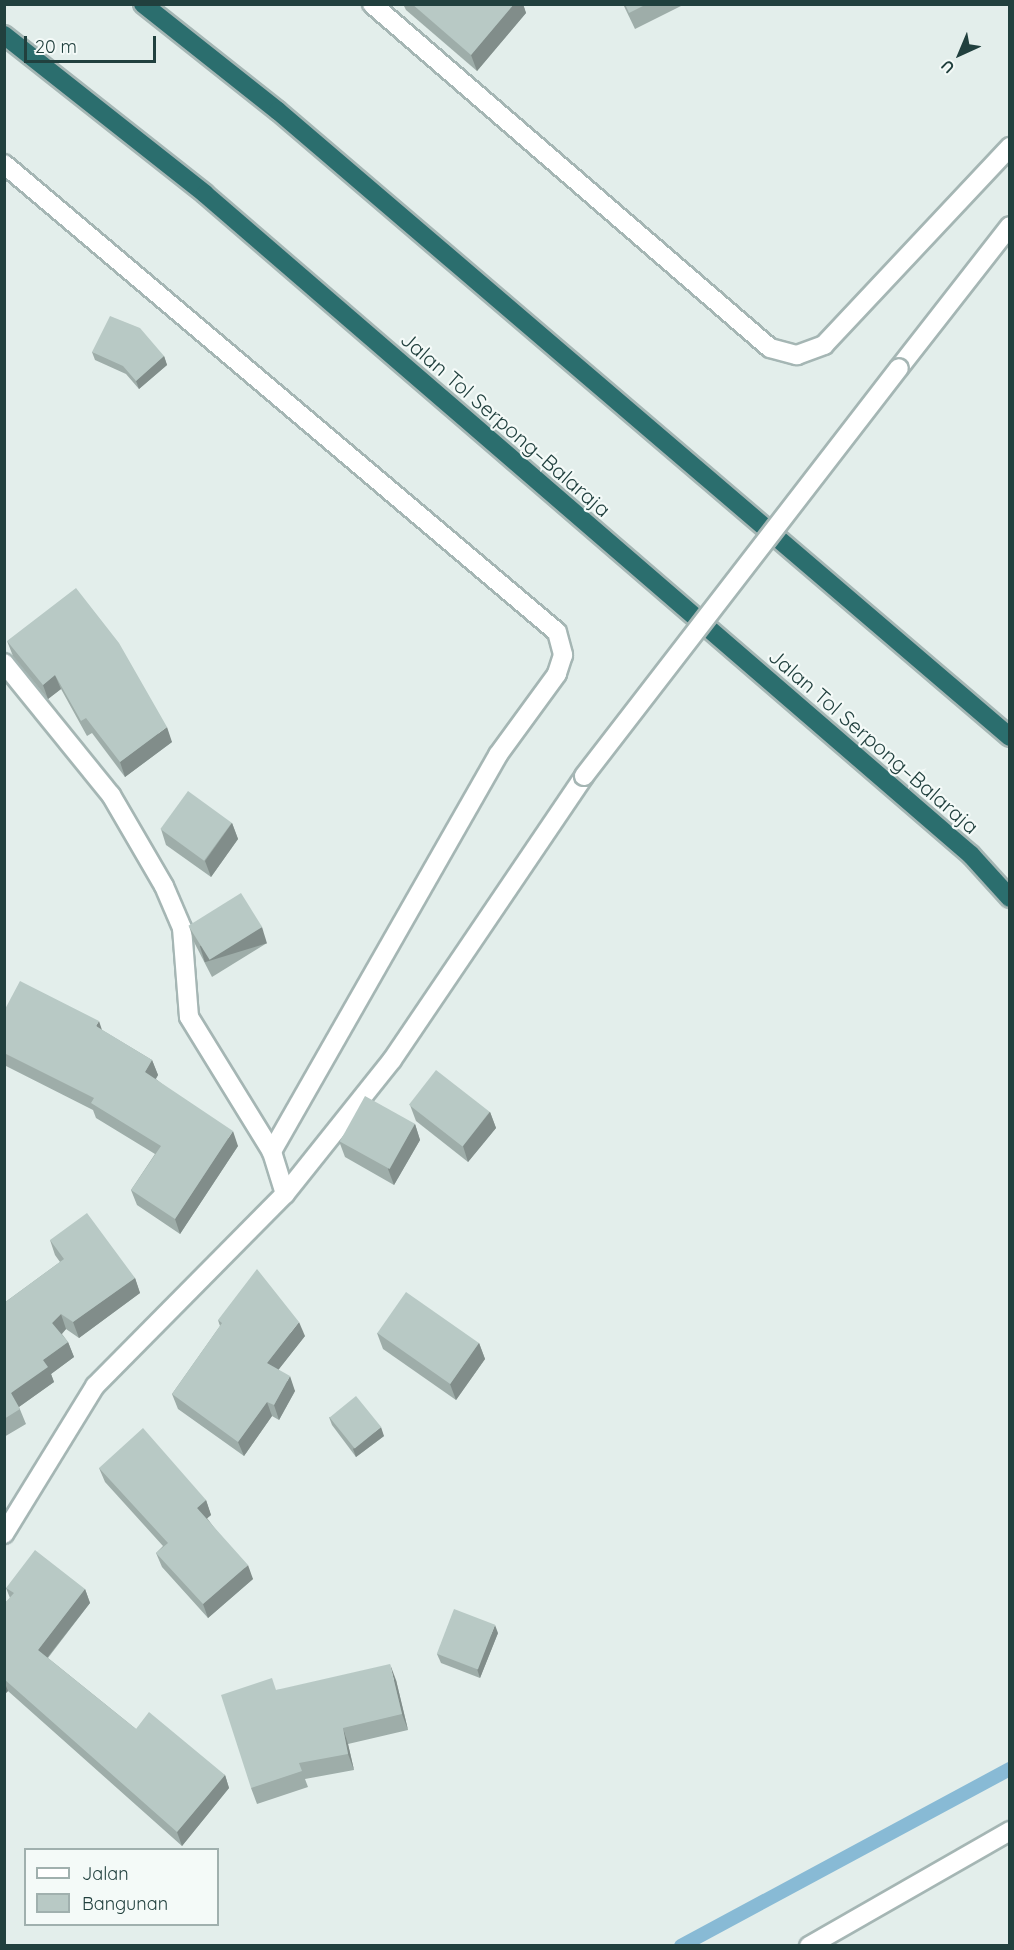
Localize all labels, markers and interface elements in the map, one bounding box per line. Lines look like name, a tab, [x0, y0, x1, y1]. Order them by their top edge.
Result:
scale bar	[27, 24, 159, 62]
north arrow	[930, 24, 990, 84]
text: 20 m	[35, 35, 77, 58]
text: U	[936, 56, 959, 78]
street label: Jalan Tol Serpong–Balaraja	[396, 326, 616, 522]
street label: Jalan Tol Serpong–Balaraja	[764, 643, 984, 839]
legend	[24, 1848, 219, 1926]
text: Jalan	[82, 1862, 129, 1885]
text: Bangunan	[82, 1892, 168, 1915]

